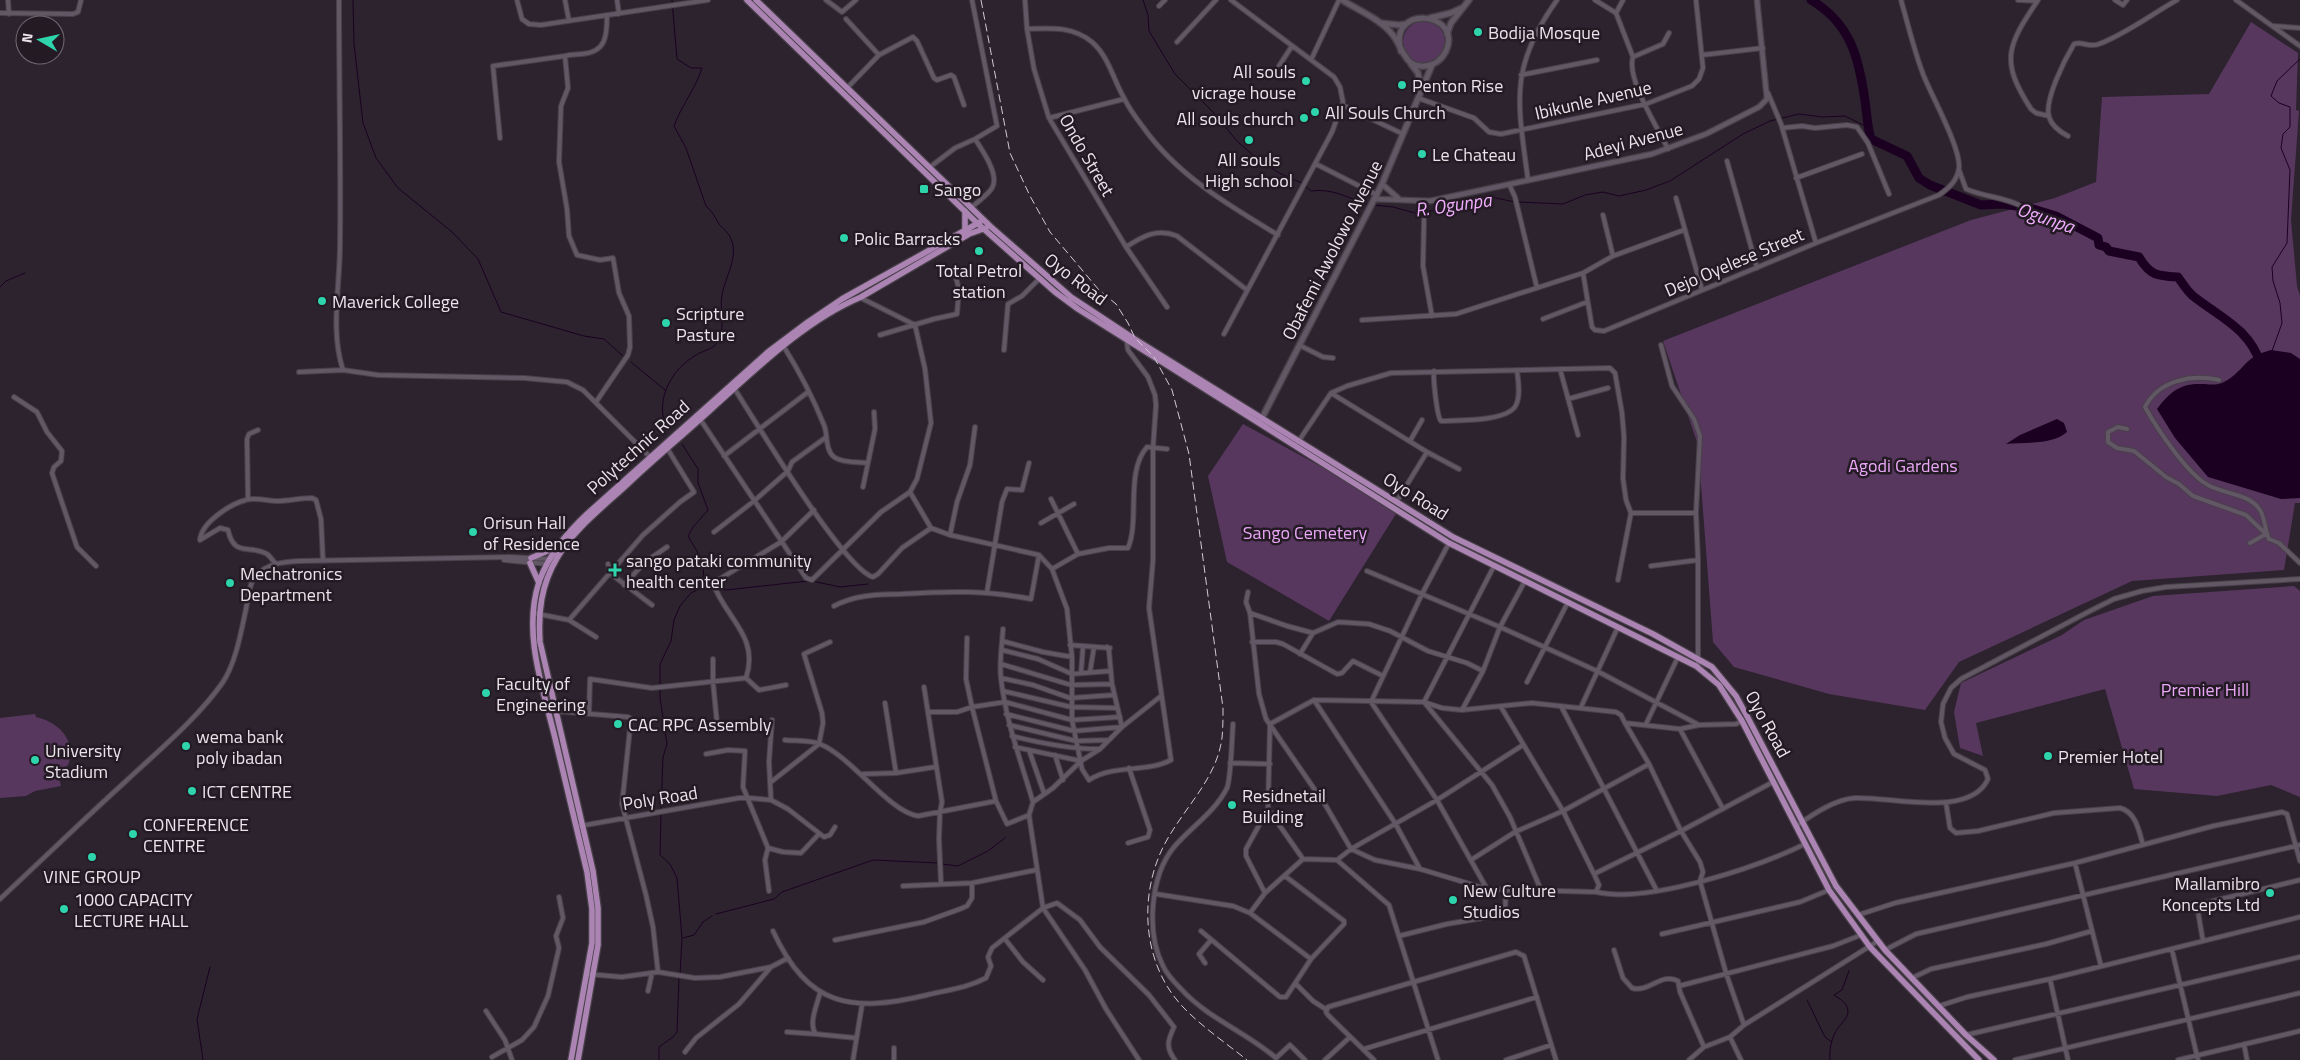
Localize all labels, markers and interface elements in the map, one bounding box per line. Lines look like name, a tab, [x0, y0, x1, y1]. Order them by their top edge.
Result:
north arrow	[15, 15, 65, 65]
place label: Bodija Mosque	[1488, 19, 1600, 46]
marker: Bodija Mosque	[1472, 26, 1484, 38]
text: N	[16, 31, 38, 44]
place label: All souls vicrage house	[1192, 58, 1296, 106]
place label: Penton Rise	[1412, 72, 1503, 99]
street label: Ibikunle Avenue	[1532, 73, 1654, 127]
marker: All souls vicrage house	[1300, 75, 1312, 87]
marker: Penton Rise	[1396, 79, 1408, 91]
place label: All Souls Church	[1325, 99, 1446, 126]
place label: All souls church	[1176, 105, 1294, 132]
marker: All Souls Church	[1309, 106, 1321, 118]
street label: Ondo Street	[1053, 109, 1122, 202]
marker: All souls church	[1298, 112, 1310, 124]
street label: Adeyi Avenue	[1580, 115, 1686, 167]
marker: All souls High school	[1243, 134, 1255, 146]
place label: Le Chateau	[1432, 141, 1516, 168]
place label: All souls High school	[1205, 146, 1293, 194]
marker: Le Chateau	[1416, 148, 1428, 160]
street label: Obafemi Awolowo Avenue	[1275, 155, 1389, 345]
place label: Sango	[934, 176, 981, 203]
marker: Sango	[918, 183, 930, 195]
water label: R. Ogunpa	[1413, 184, 1495, 224]
water label: Ogunpa	[2014, 194, 2080, 241]
street label: Dejo Oyelese Street	[1660, 220, 1808, 303]
place label: Polic Barracks	[854, 225, 960, 252]
marker: Polic Barracks	[838, 232, 850, 244]
marker: Total Petrol station	[973, 245, 985, 257]
street label: Oyo Road	[1039, 246, 1113, 312]
place label: Total Petrol station	[936, 257, 1022, 305]
place label: Maverick College	[332, 288, 459, 315]
marker: Maverick College	[316, 295, 328, 307]
place label: Scripture Pasture	[676, 300, 744, 348]
marker: Scripture Pasture	[660, 317, 672, 329]
street label: Polytechnic Road	[581, 393, 695, 501]
park label: Agodi Gardens	[1848, 452, 1958, 479]
street label: Oyo Road	[1378, 465, 1454, 527]
place label: Orisun Hall of Residence	[483, 509, 580, 557]
park label: Sango Cemetery	[1243, 519, 1367, 546]
marker: Orisun Hall of Residence	[467, 526, 479, 538]
place label: sango pataki community health center	[626, 547, 812, 595]
place label: Mechatronics Department	[240, 560, 342, 608]
marker: sango pataki community health center	[608, 563, 622, 577]
marker: Mechatronics Department	[224, 577, 236, 589]
place label: Faculty of Engineering	[496, 670, 586, 718]
park label: Premier Hill	[2161, 676, 2249, 703]
street label: Oyo Road	[1739, 686, 1797, 762]
marker: Faculty of Engineering	[480, 687, 492, 699]
place label: CAC RPC Assembly	[628, 711, 772, 738]
marker: CAC RPC Assembly	[612, 718, 624, 730]
place label: wema bank poly ibadan	[196, 723, 284, 771]
place label: University Stadium	[45, 737, 122, 785]
marker: wema bank poly ibadan	[180, 740, 192, 752]
place label: Premier Hotel	[2058, 743, 2163, 770]
marker: Premier Hotel	[2042, 750, 2054, 762]
marker: University Stadium	[29, 754, 41, 766]
place label: ICT CENTRE	[202, 778, 292, 805]
street label: Poly Road	[620, 779, 700, 817]
place label: Residnetail Building	[1242, 782, 1326, 830]
marker: ICT CENTRE	[186, 785, 198, 797]
marker: Residnetail Building	[1226, 799, 1238, 811]
place label: CONFERENCE CENTRE	[143, 811, 249, 859]
marker: CONFERENCE CENTRE	[127, 828, 139, 840]
marker: VINE GROUP	[86, 851, 98, 863]
place label: VINE GROUP	[43, 863, 141, 890]
place label: Mallamibro Koncepts Ltd	[2162, 870, 2260, 918]
place label: New Culture Studios	[1463, 877, 1556, 925]
place label: 1000 CAPACITY LECTURE HALL	[74, 886, 193, 934]
marker: Mallamibro Koncepts Ltd	[2264, 887, 2276, 899]
marker: New Culture Studios	[1447, 894, 1459, 906]
marker: 1000 CAPACITY LECTURE HALL	[58, 903, 70, 915]

